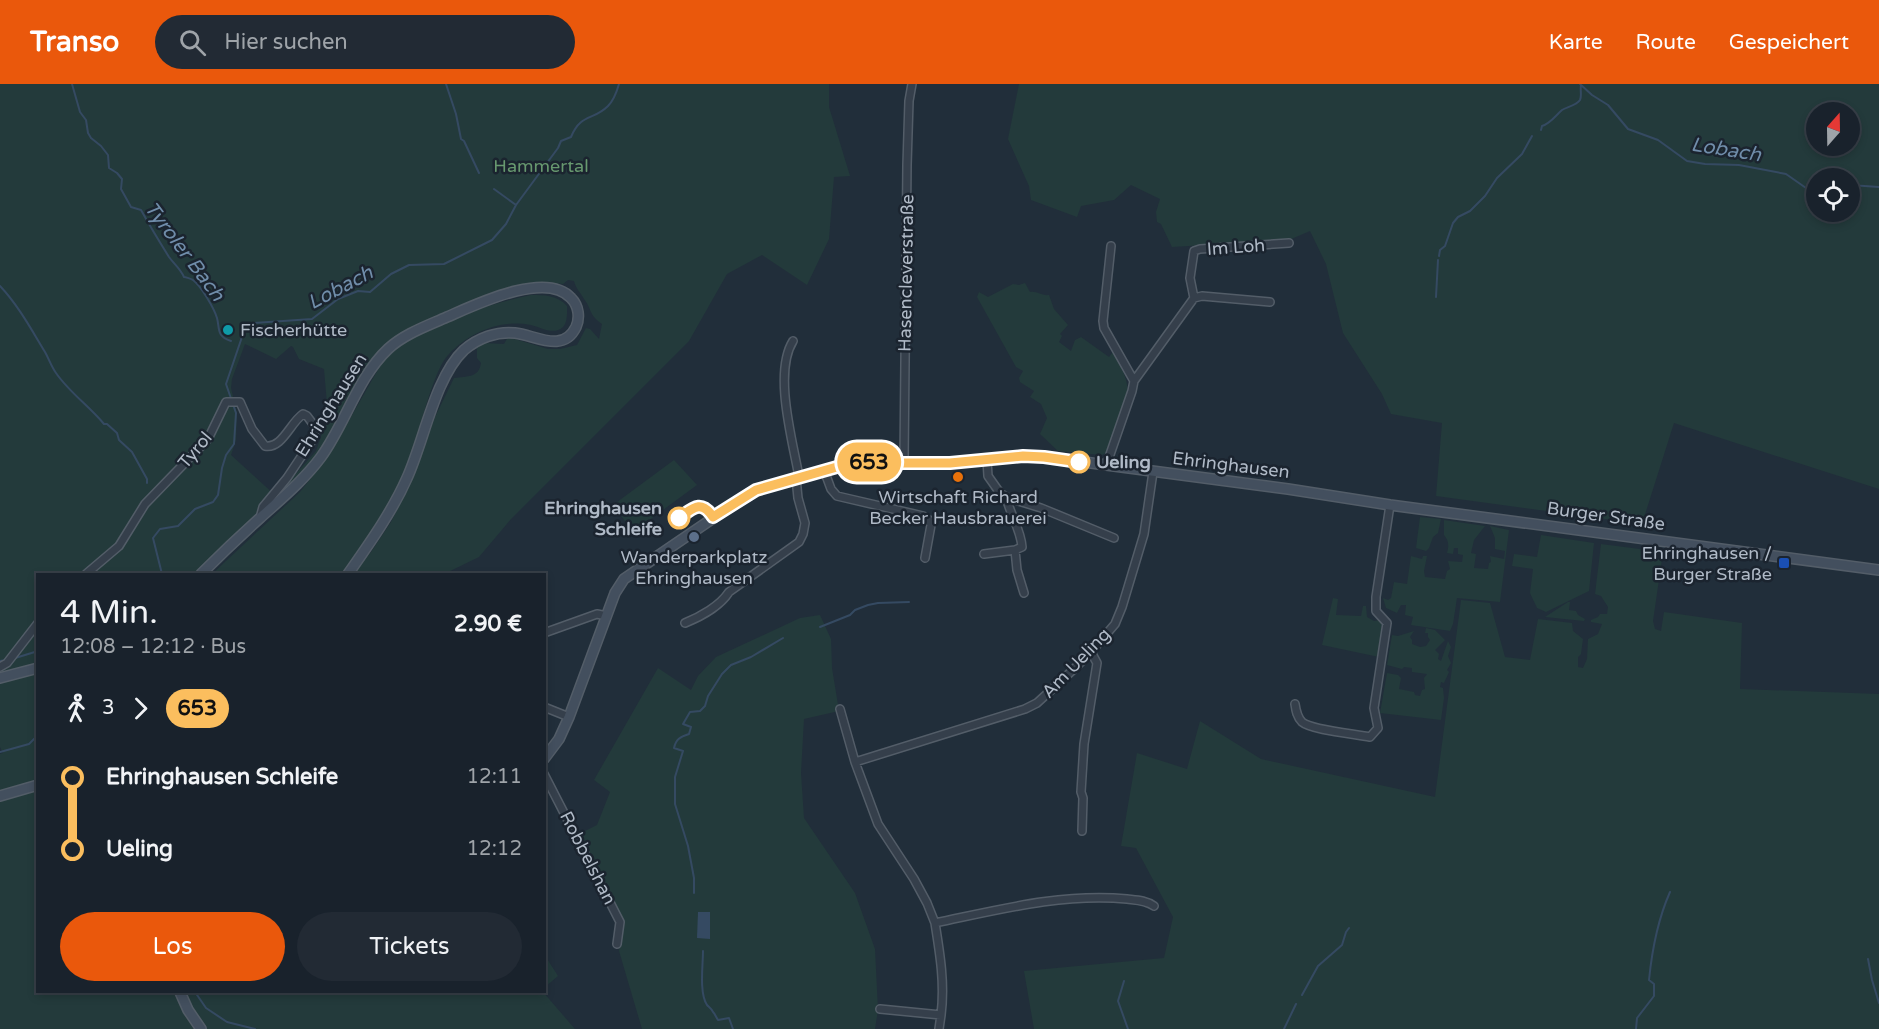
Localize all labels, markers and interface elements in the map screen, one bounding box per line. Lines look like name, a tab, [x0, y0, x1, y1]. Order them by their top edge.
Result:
search box	[155, 15, 575, 69]
text: Transo	[30, 25, 119, 59]
icon: search	[176, 26, 209, 59]
text: Hier suchen	[224, 29, 348, 55]
text: Karte	[1549, 30, 1603, 55]
text: Route	[1636, 30, 1696, 55]
text: Gespeichert	[1729, 30, 1849, 55]
north arrow	[1806, 102, 1860, 156]
map controls	[1806, 102, 1860, 222]
water label: Lobach	[1689, 133, 1763, 167]
park label: Hammertal	[493, 155, 589, 177]
button: locate	[1806, 168, 1860, 222]
street label: Hasencleverstraße	[894, 194, 918, 352]
water label: Tyroler Bach	[139, 197, 230, 307]
street label: Im Loh	[1206, 234, 1266, 260]
water label: Lobach	[304, 260, 378, 315]
place label: Fischerhütte	[240, 319, 347, 341]
marker: Fischerhütte	[221, 323, 235, 337]
street label: Ehringhausen	[290, 349, 372, 461]
street label: Tyrol	[173, 427, 217, 473]
line badge: 653	[834, 442, 904, 482]
street label: Ehringhausen	[1171, 447, 1291, 483]
text: 653	[849, 450, 889, 475]
marker: Ueling	[1068, 451, 1090, 473]
place label: Ueling	[1096, 451, 1151, 473]
marker: Wirtschaft Richard Becker Hausbrauerei	[951, 470, 965, 484]
place label: Wirtschaft Richard Becker Hausbrauerei	[869, 486, 1047, 529]
place label: Ehringhausen Schleife	[544, 497, 662, 540]
street label: Burger Straße	[1546, 497, 1666, 535]
marker: Ehringhausen Schleife	[668, 507, 690, 529]
marker: Wanderparkplatz Ehringhausen	[687, 530, 701, 544]
place label: Ehringhausen / Burger Straße	[1641, 542, 1772, 585]
place label: Wanderparkplatz Ehringhausen	[621, 546, 767, 589]
marker: Ehringhausen / Burger Straße	[1777, 556, 1791, 570]
text: 4 Min.	[60, 593, 158, 632]
text: 2.90 €	[454, 611, 522, 637]
street label: Am Ueling	[1037, 623, 1115, 703]
text: 12:08 – 12:12 · Bus	[60, 635, 246, 659]
icon: walk	[60, 692, 93, 725]
icon: forward	[124, 692, 157, 725]
text: 3	[102, 696, 115, 720]
text: 653	[178, 696, 217, 721]
text: Ehringhausen Schleife	[106, 764, 338, 790]
text: 12:11	[467, 765, 522, 789]
street label: Robbelshan	[555, 808, 621, 908]
text: Ueling	[106, 836, 173, 862]
text: 12:12	[467, 837, 522, 861]
button: Los	[60, 912, 285, 981]
button: Tickets	[297, 912, 522, 981]

